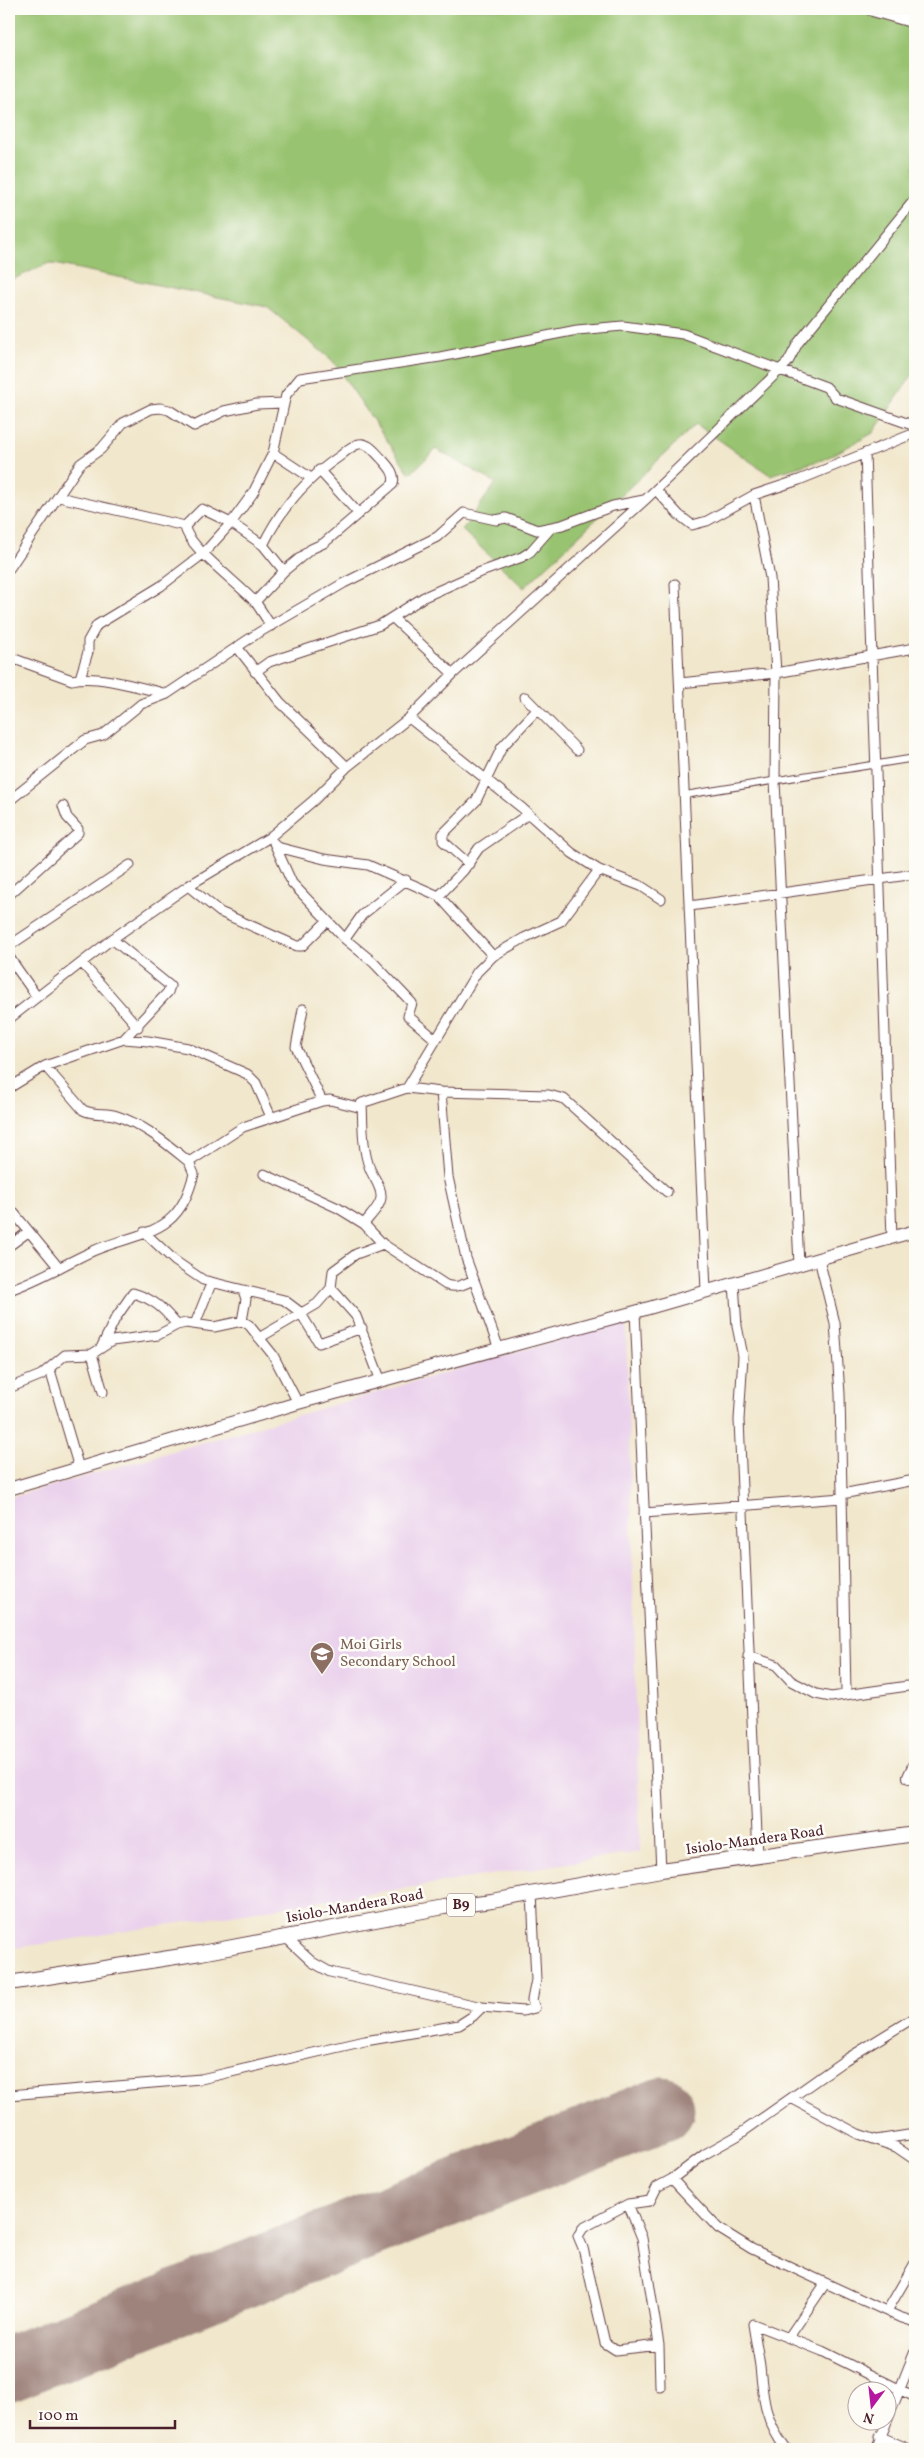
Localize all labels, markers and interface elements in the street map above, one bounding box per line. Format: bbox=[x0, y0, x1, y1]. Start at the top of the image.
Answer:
place label: Moi Girls Secondary School bbox=[340, 1635, 456, 1673]
school or university icon: Moi Girls Secondary School bbox=[309, 1641, 335, 1675]
street label: Isiolo-Mandera Road bbox=[685, 1821, 825, 1861]
street label: Isiolo-Mandera Road bbox=[285, 1885, 425, 1929]
road number: B9 bbox=[447, 1894, 475, 1916]
north arrow bbox=[846, 2380, 896, 2430]
scale bar bbox=[30, 2398, 175, 2430]
text: 100 m bbox=[38, 2406, 78, 2427]
text: N bbox=[862, 2407, 876, 2428]

